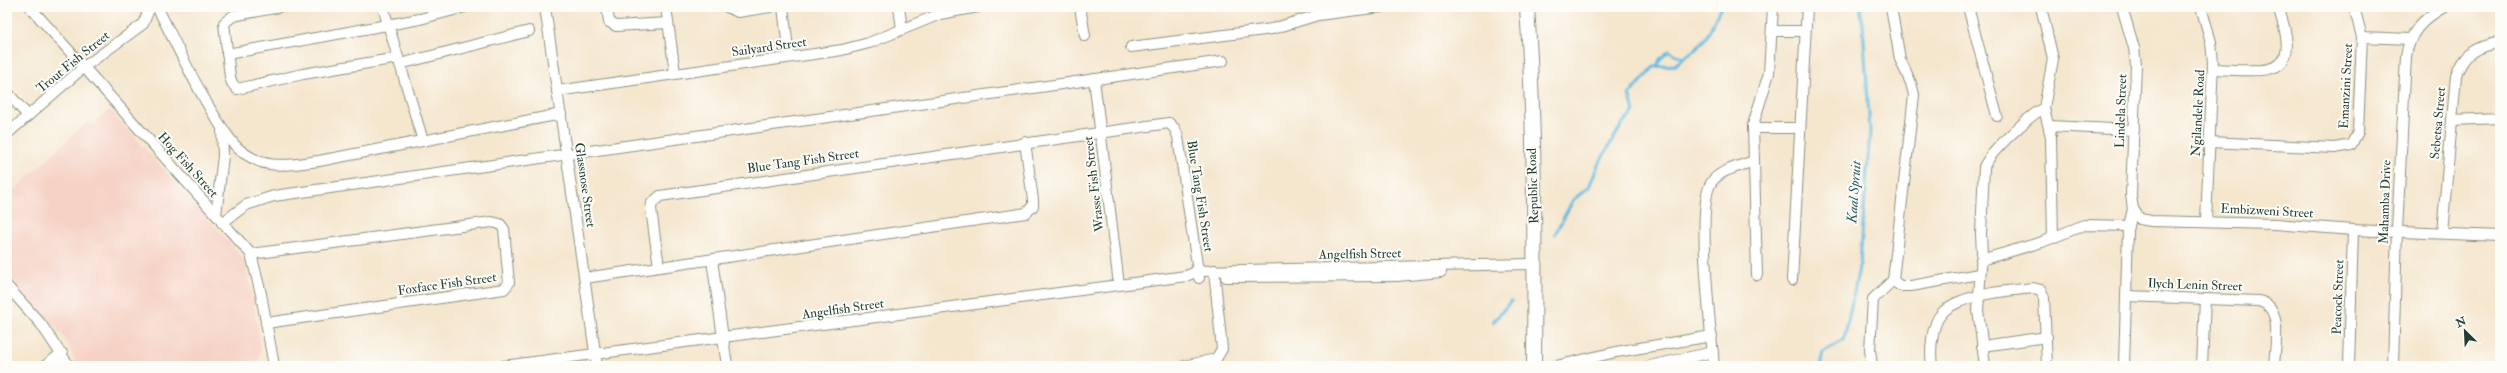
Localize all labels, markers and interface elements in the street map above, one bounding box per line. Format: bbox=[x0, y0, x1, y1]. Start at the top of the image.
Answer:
street label: Trout Fish Street bbox=[33, 28, 113, 96]
street label: Sailyard Street bbox=[730, 34, 808, 61]
street label: Emanzini Street bbox=[2336, 43, 2356, 129]
street label: Ngilandele Road bbox=[2188, 69, 2208, 157]
street label: Lindela Street bbox=[2112, 74, 2130, 148]
street label: Sebetsa Street bbox=[2427, 86, 2449, 160]
street label: Hog Fish Street bbox=[154, 129, 222, 201]
street label: Wrasse Fish Street bbox=[1080, 135, 1108, 234]
street label: Blue Tang Fish Street bbox=[1183, 139, 1217, 253]
street label: Glassnose Street bbox=[571, 142, 599, 228]
street label: Blue Tang Fish Street bbox=[746, 145, 860, 177]
street label: Republic Road bbox=[1524, 147, 1543, 224]
water label: Kaal Spruit bbox=[1843, 159, 1865, 225]
street label: Mahamba Drive bbox=[2376, 159, 2394, 244]
street label: Embizweni Street bbox=[2220, 201, 2314, 221]
street label: Angelfish Street bbox=[1318, 245, 1401, 263]
street label: Peacock Street bbox=[2329, 259, 2347, 335]
street label: Foxface Fish Street bbox=[397, 269, 497, 299]
street label: Ilych Lenin Street bbox=[2147, 275, 2243, 296]
street label: Angelfish Street bbox=[800, 295, 885, 323]
north arrow bbox=[2445, 311, 2485, 351]
text: N bbox=[2453, 314, 2469, 331]

